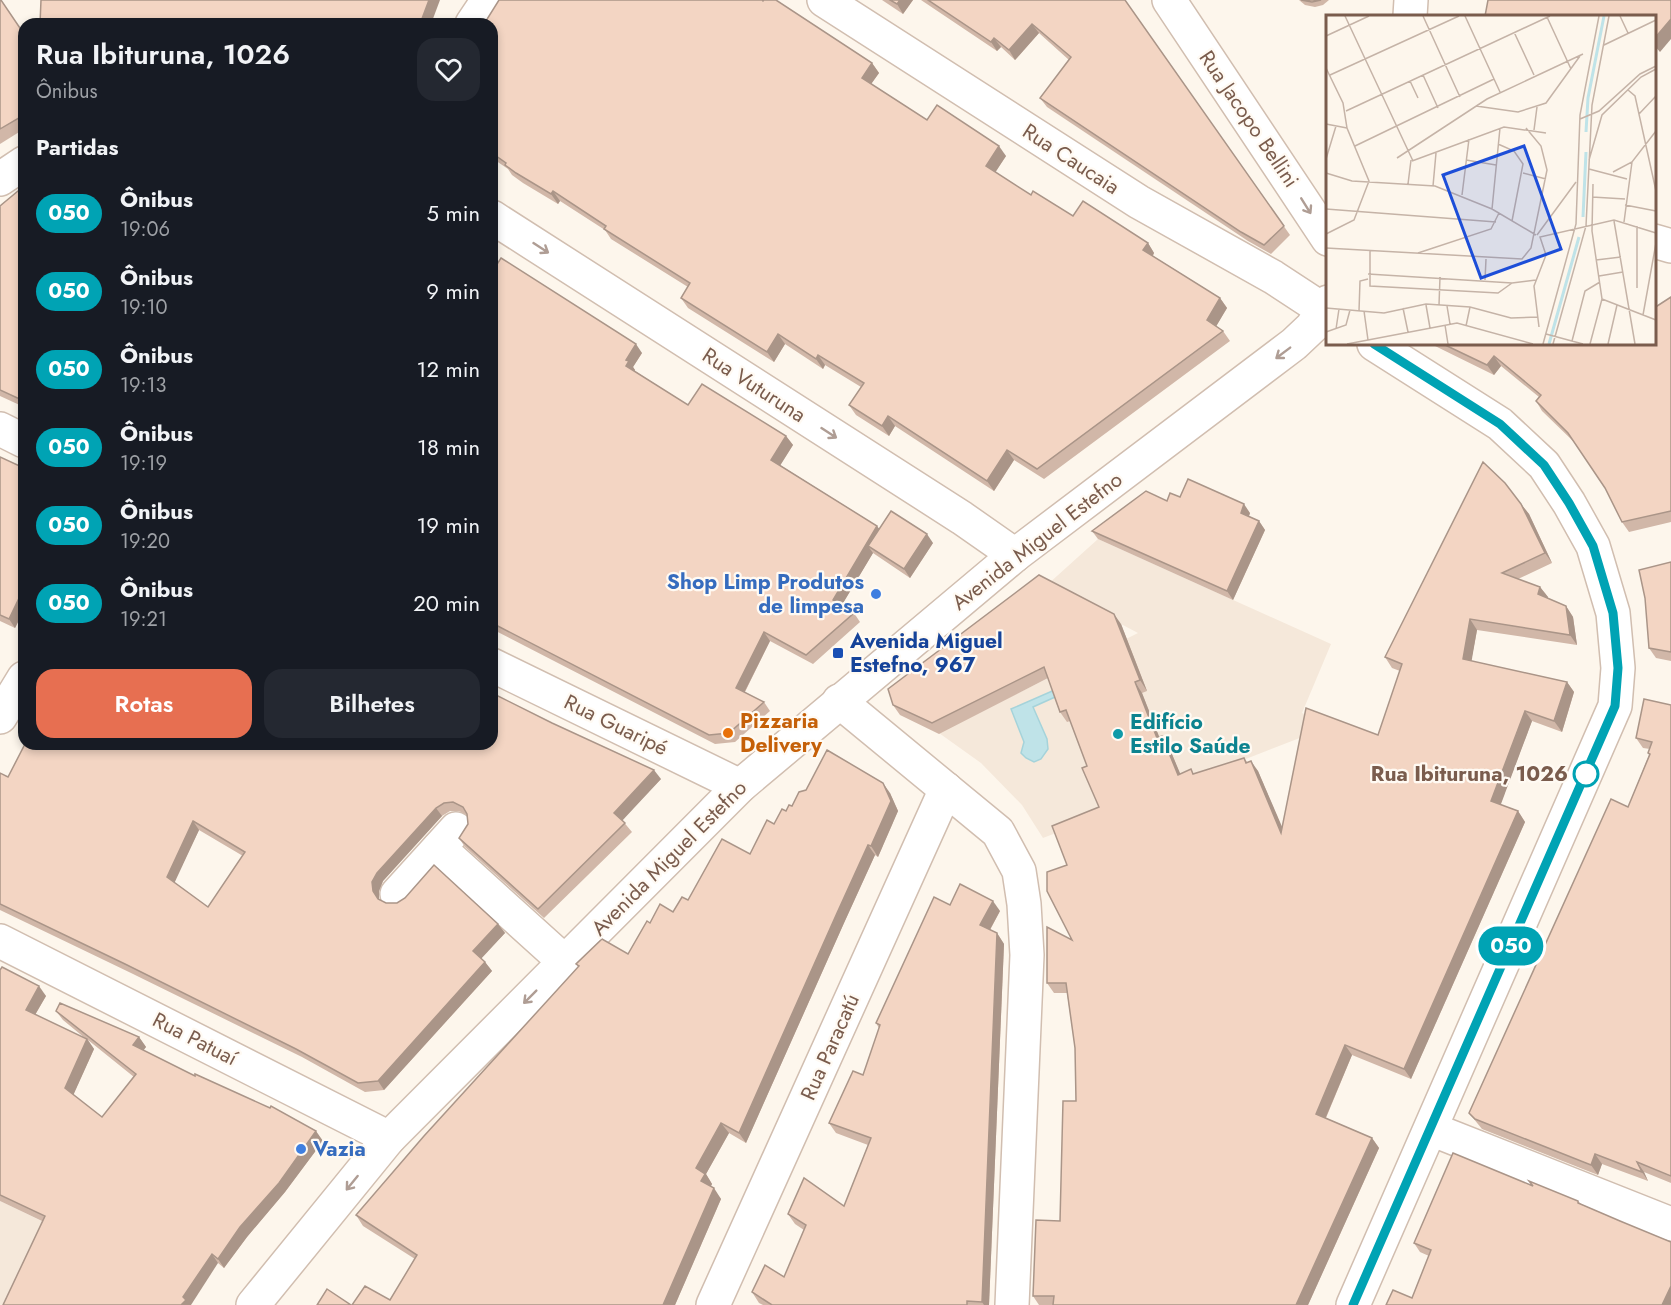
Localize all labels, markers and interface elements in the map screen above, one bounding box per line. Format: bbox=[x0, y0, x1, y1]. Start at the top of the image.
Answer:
inset map bbox=[1326, 15, 1656, 345]
text: Rua Ibituruna, 1026 bbox=[36, 34, 290, 75]
button: heart bbox=[417, 38, 480, 101]
street label: Rua Jacopo Bellini bbox=[1192, 44, 1306, 194]
text: Ônibus bbox=[36, 77, 97, 106]
street label: Rua Caucaia bbox=[1017, 116, 1125, 202]
text: Partidas bbox=[36, 131, 118, 163]
text: Ônibus bbox=[120, 183, 193, 215]
text: 5 min bbox=[427, 197, 480, 229]
one-way arrow bbox=[1301, 197, 1313, 214]
text: 050 bbox=[48, 198, 90, 228]
text: 19:06 bbox=[120, 215, 170, 244]
one-way arrow bbox=[532, 243, 549, 255]
text: Ônibus bbox=[120, 261, 193, 293]
text: 9 min bbox=[426, 275, 480, 307]
text: 050 bbox=[48, 276, 90, 306]
text: 19:10 bbox=[120, 293, 168, 322]
text: Ônibus bbox=[120, 339, 193, 371]
street label: Rua Vuturuna bbox=[696, 340, 812, 430]
one-way arrow bbox=[1276, 346, 1292, 359]
text: 12 min bbox=[417, 353, 480, 385]
text: 050 bbox=[48, 354, 90, 384]
text: 19:13 bbox=[120, 371, 166, 400]
text: Ônibus bbox=[120, 417, 193, 449]
one-way arrow bbox=[821, 426, 838, 439]
text: 18 min bbox=[417, 431, 480, 463]
text: 050 bbox=[48, 432, 90, 462]
text: 19:19 bbox=[120, 449, 167, 478]
street label: Avenida Miguel Estefno bbox=[945, 465, 1129, 617]
text: Ônibus bbox=[120, 495, 193, 527]
text: 19 min bbox=[416, 509, 480, 541]
text: 050 bbox=[48, 510, 90, 540]
text: 19:20 bbox=[120, 527, 170, 556]
place label: Shop Limp Produtos de limpesa bbox=[667, 567, 864, 621]
text: Ônibus bbox=[120, 573, 193, 605]
text: 20 min bbox=[413, 587, 480, 619]
marker: Shop Limp Produtos de limpesa bbox=[869, 587, 883, 601]
text: 050 bbox=[48, 588, 90, 618]
text: 19:21 bbox=[120, 605, 167, 634]
place label: Avenida Miguel Estefno, 967 bbox=[849, 626, 1003, 680]
marker: Avenida Miguel Estefno, 967 bbox=[831, 646, 845, 660]
button: Rotas bbox=[36, 669, 252, 738]
button: Bilhetes bbox=[264, 669, 480, 738]
street label: Rua Guaripé bbox=[559, 687, 673, 763]
place label: Pizzaria Delivery bbox=[740, 706, 823, 760]
place label: Edifício Estilo Saúde bbox=[1130, 707, 1251, 761]
marker: Pizzaria Delivery bbox=[721, 726, 735, 740]
marker: Edifício Estilo Saúde bbox=[1111, 727, 1125, 741]
place label: Rua Ibituruna, 1026 bbox=[1371, 759, 1568, 789]
marker: Rua Ibituruna, 1026 bbox=[1573, 761, 1599, 787]
street label: Avenida Miguel Estefno bbox=[584, 773, 754, 943]
line badge: 050 bbox=[1476, 926, 1546, 966]
text: 050 bbox=[1490, 931, 1532, 961]
street label: Rua Paracatú bbox=[793, 989, 867, 1105]
one-way arrow bbox=[522, 990, 537, 1004]
street label: Rua Patuaí bbox=[147, 1005, 244, 1074]
place label: Vazia bbox=[312, 1134, 366, 1164]
marker: Vazia bbox=[294, 1142, 308, 1156]
one-way arrow bbox=[345, 1175, 358, 1191]

